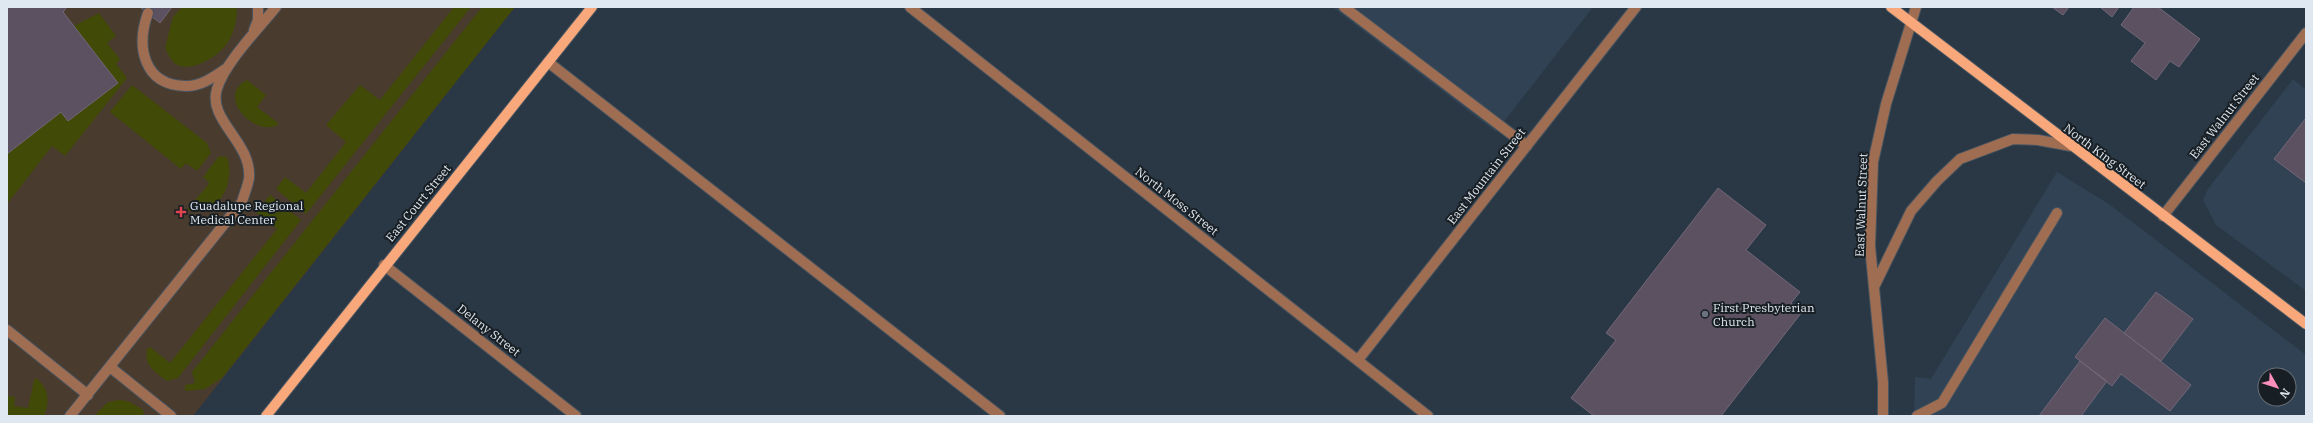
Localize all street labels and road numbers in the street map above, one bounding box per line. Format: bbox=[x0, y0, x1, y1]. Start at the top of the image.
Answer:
street label: East Walnut Street bbox=[2186, 70, 2262, 162]
street label: North King Street bbox=[2061, 120, 2149, 192]
street label: East Mountain Street bbox=[1444, 125, 1528, 227]
street label: East Walnut Street bbox=[1852, 153, 1870, 257]
street label: East Court Street bbox=[382, 161, 454, 245]
street label: North Moss Street bbox=[1132, 164, 1222, 238]
street label: Delany Street bbox=[455, 301, 523, 359]

